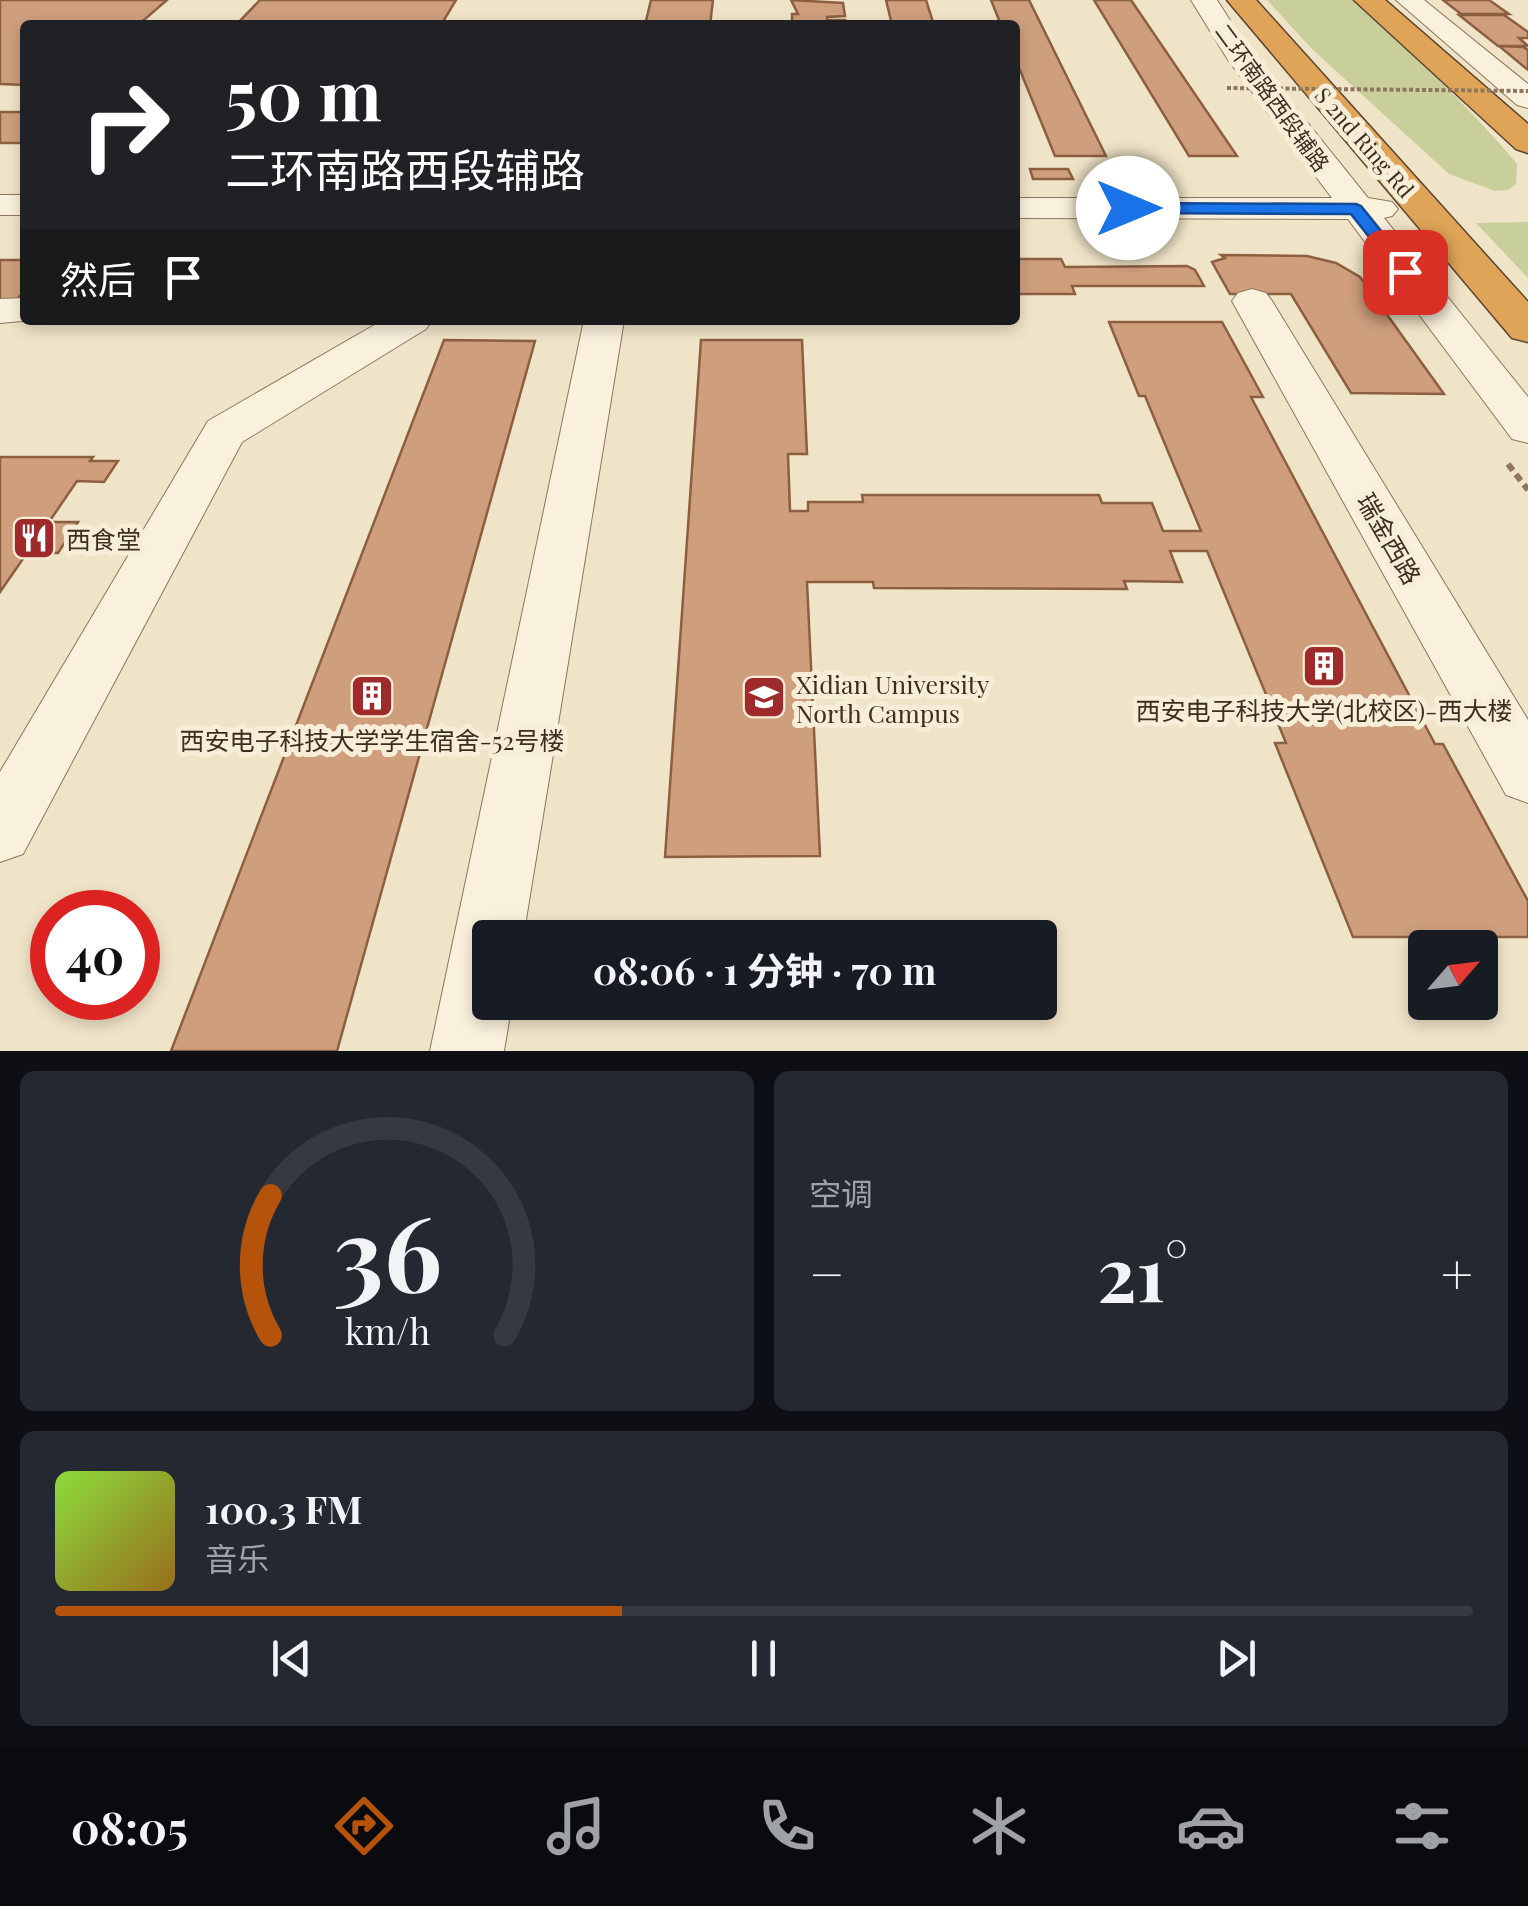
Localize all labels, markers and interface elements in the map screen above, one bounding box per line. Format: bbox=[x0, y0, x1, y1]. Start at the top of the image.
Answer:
street label: 二环南路西段辅路 bbox=[1209, 17, 1337, 177]
text: 50 m bbox=[225, 45, 382, 139]
icon: right bbox=[60, 60, 190, 190]
street label: S 2nd Ring Rd bbox=[1309, 80, 1421, 204]
text: 二环南路西段辅路 bbox=[225, 138, 585, 198]
position arrow bbox=[1076, 156, 1180, 260]
pin bbox=[1363, 230, 1448, 315]
icon: arrive bbox=[1378, 245, 1433, 300]
icon: arrive bbox=[156, 250, 211, 305]
text: 然后 bbox=[60, 253, 136, 304]
street label: 瑞金西路 bbox=[1351, 486, 1429, 590]
restaurant icon: 西食堂 bbox=[11, 515, 57, 561]
place label: 西食堂 bbox=[66, 522, 141, 555]
building icon: 西安电子科技大学(北校区)-西大楼 bbox=[1301, 643, 1347, 689]
place label: Xidian University North Campus bbox=[796, 667, 990, 729]
building icon: 西安电子科技大学学生宿舍-52号楼 bbox=[349, 673, 395, 719]
school or university icon: Xidian University North Campus bbox=[741, 674, 787, 720]
place label: 西安电子科技大学(北校区)-西大楼 bbox=[1135, 693, 1513, 726]
place label: 西安电子科技大学学生宿舍-52号楼 bbox=[180, 723, 564, 756]
speed limit sign: 40 bbox=[30, 890, 160, 1020]
north arrow bbox=[1408, 930, 1498, 1020]
map controls bbox=[1408, 930, 1498, 1020]
text: 08:06 · 1 分钟 · 70 m bbox=[593, 944, 936, 995]
text: 空调 bbox=[809, 1171, 873, 1214]
text: 36 bbox=[332, 1180, 442, 1319]
text: 21° bbox=[1097, 1221, 1188, 1321]
text: − bbox=[809, 1235, 845, 1309]
text: + bbox=[1441, 1235, 1473, 1309]
text: km/h bbox=[344, 1306, 430, 1354]
text: 100.3 FM bbox=[205, 1483, 363, 1534]
text: 音乐 bbox=[205, 1536, 269, 1579]
icon: previous bbox=[264, 1631, 319, 1686]
icon: pause bbox=[736, 1631, 791, 1686]
icon: next bbox=[1209, 1631, 1264, 1686]
icon: directions bbox=[329, 1791, 399, 1861]
icon: music bbox=[541, 1791, 611, 1861]
icon: phone bbox=[752, 1791, 822, 1861]
icon: climate bbox=[964, 1791, 1034, 1861]
icon: car bbox=[1176, 1791, 1246, 1861]
icon: filters bbox=[1387, 1791, 1457, 1861]
text: 08:05 bbox=[71, 1796, 188, 1856]

